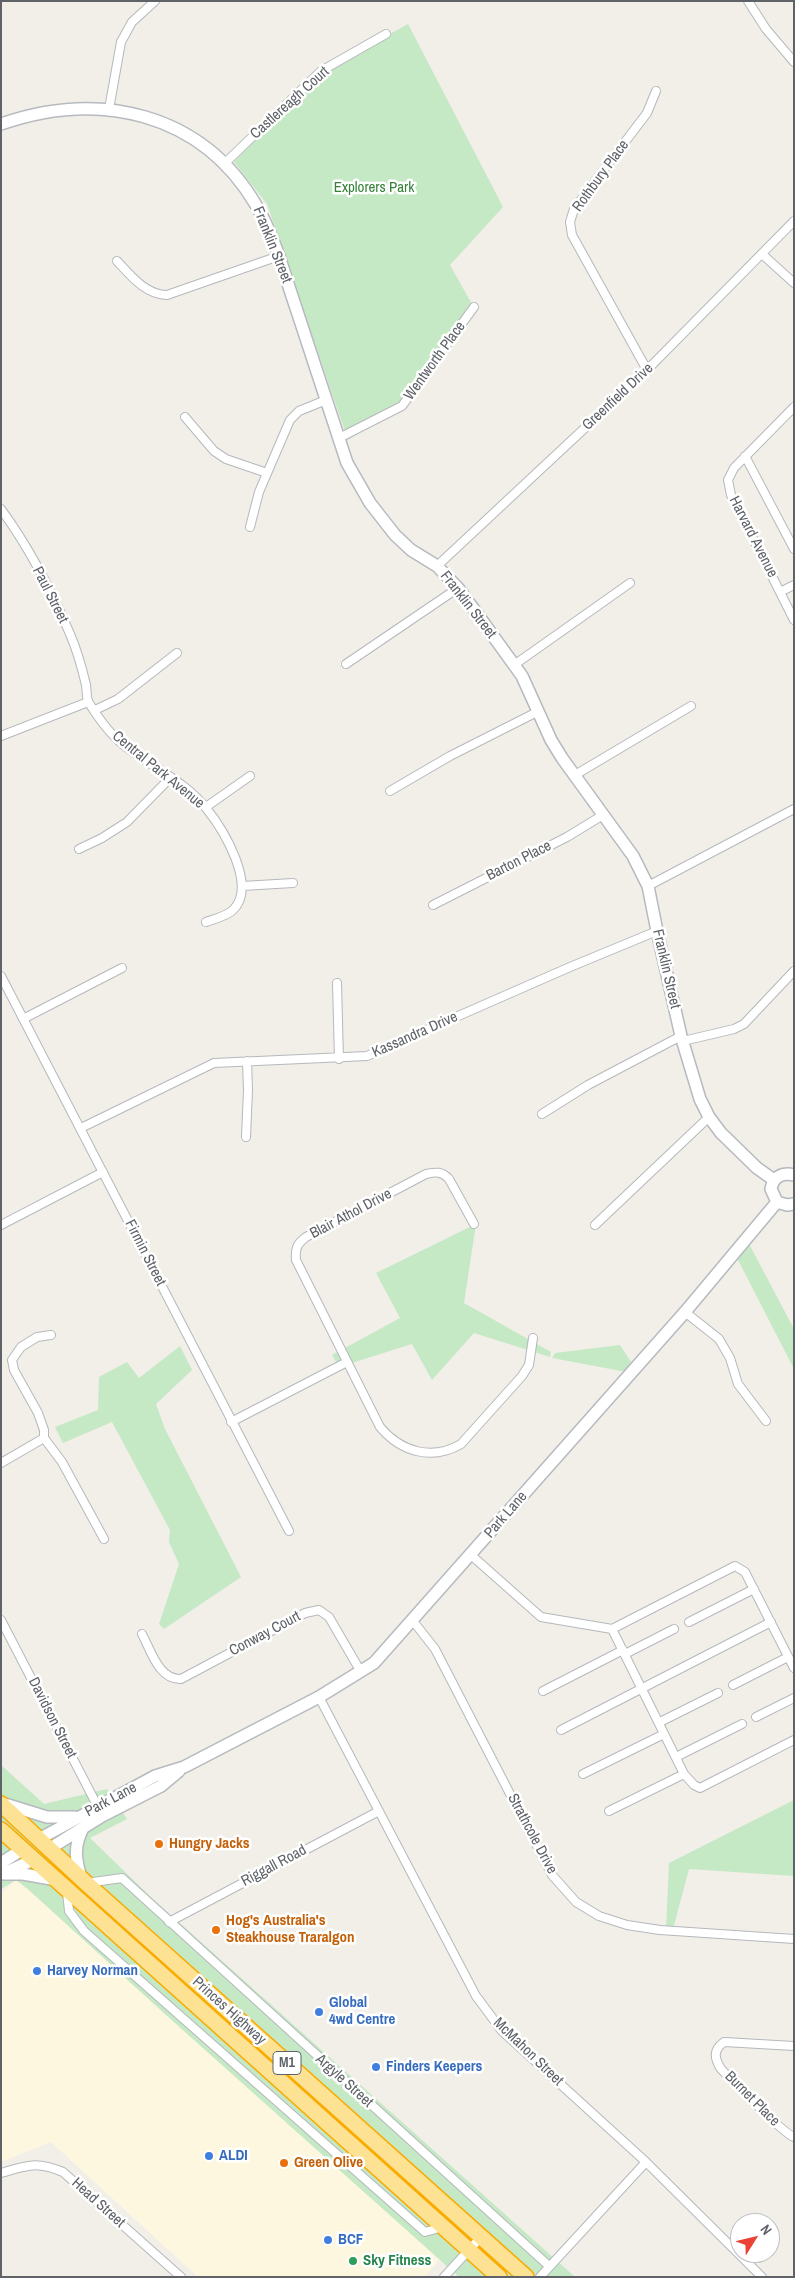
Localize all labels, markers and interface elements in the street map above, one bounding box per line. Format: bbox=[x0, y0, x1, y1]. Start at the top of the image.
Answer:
street label: Castlereagh Court bbox=[247, 63, 333, 143]
street label: Rothbury Place bbox=[569, 137, 633, 215]
park label: Explorers Park bbox=[334, 179, 414, 197]
street label: Franklin Street bbox=[249, 204, 295, 286]
street label: Wentworth Place bbox=[400, 318, 470, 404]
street label: Greenfield Drive bbox=[579, 360, 657, 434]
street label: Harvard Avenue bbox=[725, 493, 781, 581]
street label: Paul Street bbox=[28, 564, 72, 626]
street label: Franklin Street bbox=[436, 568, 500, 642]
street label: Central Park Avenue bbox=[108, 727, 208, 813]
street label: Barton Place bbox=[484, 837, 554, 885]
street label: Franklin Street bbox=[648, 928, 684, 1010]
street label: Kassandra Drive bbox=[369, 1008, 461, 1062]
street label: Blair Athol Drive bbox=[307, 1185, 395, 1243]
street label: Firmin Street bbox=[121, 1217, 169, 1289]
street label: Park Lane bbox=[481, 1488, 531, 1542]
street label: Conway Court bbox=[226, 1608, 304, 1660]
street label: Davidson Street bbox=[24, 1675, 80, 1761]
street label: Park Lane bbox=[82, 1779, 140, 1821]
street label: Strathcole Drive bbox=[503, 1791, 561, 1877]
place label: Hungry Jacks bbox=[169, 1835, 250, 1853]
marker: Hungry Jacks bbox=[153, 1838, 165, 1850]
street label: Riggall Road bbox=[238, 1841, 310, 1891]
place label: Hog's Australia's Steakhouse Traralgon bbox=[226, 1912, 355, 1947]
marker: Hog's Australia's Steakhouse Traralgon bbox=[210, 1924, 222, 1936]
place label: Harvey Norman bbox=[47, 1962, 138, 1980]
marker: Harvey Norman bbox=[31, 1965, 43, 1977]
street label: Princes Highway bbox=[188, 1973, 270, 2049]
place label: Global 4wd Centre bbox=[329, 1994, 395, 2029]
marker: Global 4wd Centre bbox=[313, 2006, 325, 2018]
street label: McMahon Street bbox=[489, 2014, 567, 2090]
street label: Argyle Street bbox=[312, 2051, 376, 2111]
road number: M1 bbox=[273, 2052, 301, 2074]
place label: Finders Keepers bbox=[386, 2058, 482, 2076]
marker: Finders Keepers bbox=[370, 2061, 382, 2073]
street label: Burnet Place bbox=[721, 2068, 783, 2130]
place label: ALDI bbox=[219, 2147, 248, 2165]
marker: ALDI bbox=[203, 2150, 215, 2162]
place label: Green Olive bbox=[294, 2154, 363, 2172]
marker: Green Olive bbox=[278, 2157, 290, 2169]
street label: Head Street bbox=[68, 2174, 128, 2232]
north arrow bbox=[730, 2213, 780, 2263]
text: N bbox=[757, 2221, 776, 2238]
place label: BCF bbox=[338, 2231, 363, 2249]
marker: BCF bbox=[322, 2234, 334, 2246]
place label: Sky Fitness bbox=[363, 2252, 431, 2270]
marker: Sky Fitness bbox=[347, 2255, 359, 2267]

